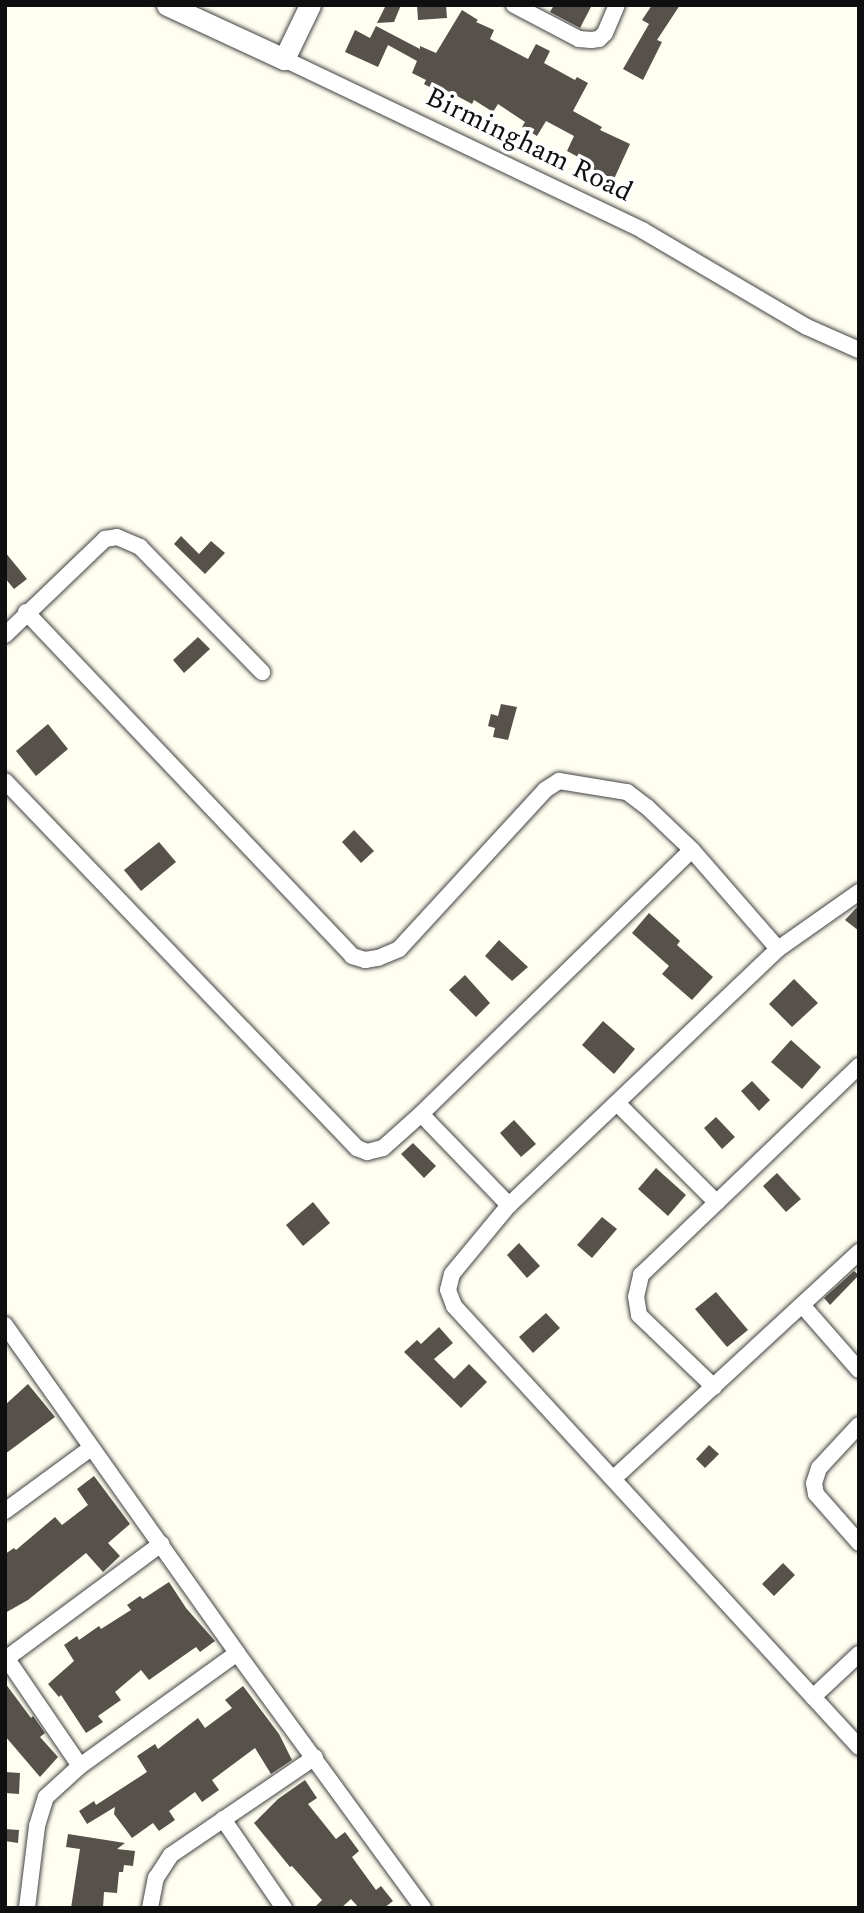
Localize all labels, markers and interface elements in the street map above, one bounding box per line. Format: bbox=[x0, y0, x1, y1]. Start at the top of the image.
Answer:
street label: Birmingham Road bbox=[420, 80, 638, 210]

